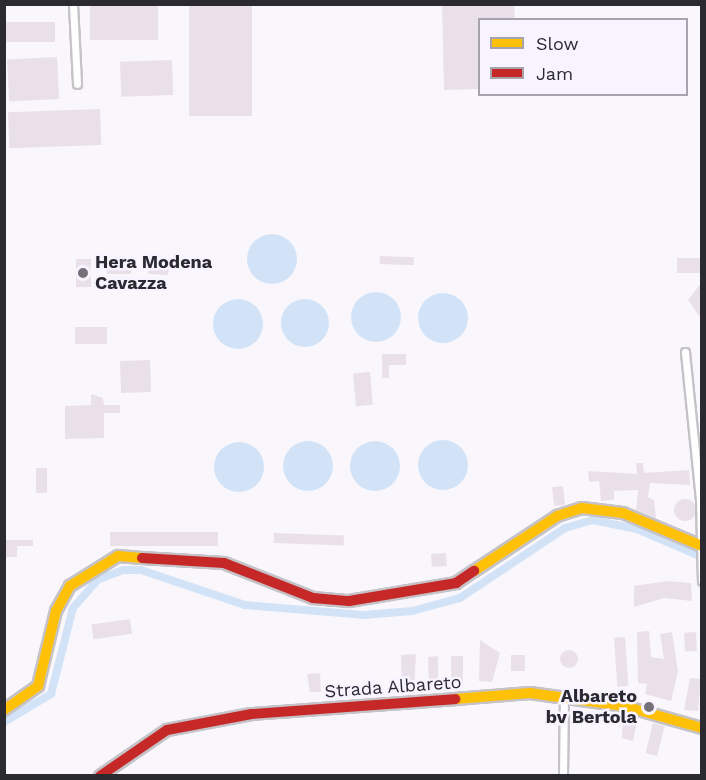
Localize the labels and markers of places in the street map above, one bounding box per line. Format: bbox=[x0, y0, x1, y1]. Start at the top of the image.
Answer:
place label: Hera Modena Cavazza bbox=[95, 252, 212, 294]
marker: Hera Modena Cavazza bbox=[76, 266, 90, 280]
place label: Albareto bv Bertola bbox=[545, 686, 637, 728]
marker: Albareto bv Bertola bbox=[642, 700, 656, 714]

